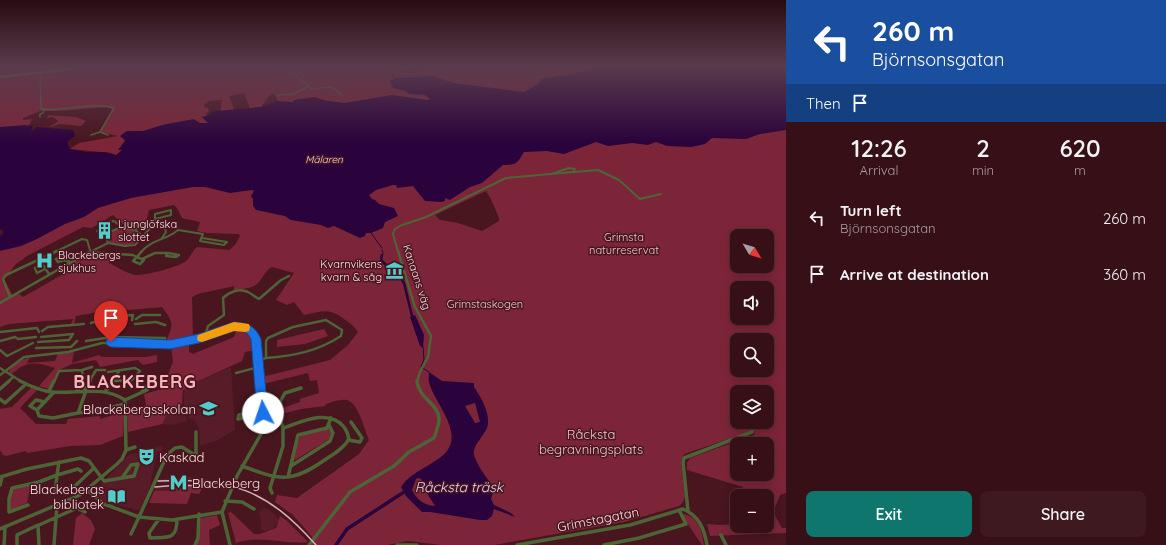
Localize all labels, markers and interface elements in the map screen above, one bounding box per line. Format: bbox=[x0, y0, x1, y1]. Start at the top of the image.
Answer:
text: 260 m bbox=[872, 13, 954, 48]
icon: left bbox=[806, 16, 858, 68]
text: Björnsonsgatan bbox=[872, 48, 1004, 71]
icon: arrive bbox=[849, 92, 871, 114]
text: Then bbox=[806, 94, 841, 113]
text: 12:26 bbox=[851, 133, 907, 163]
text: 2 bbox=[976, 133, 990, 163]
text: 620 bbox=[1059, 133, 1101, 163]
water label: Mälaren bbox=[305, 153, 343, 166]
text: Arrival bbox=[859, 162, 898, 178]
text: min bbox=[972, 162, 994, 178]
text: m bbox=[1074, 162, 1086, 178]
text: Turn left bbox=[840, 201, 902, 220]
icon: left bbox=[806, 207, 828, 229]
text: 260 m bbox=[1103, 209, 1146, 228]
place label: Ljunglöfska slottet bbox=[118, 217, 177, 244]
building icon: Ljunglöfska slottet bbox=[95, 220, 115, 240]
text: Björnsonsgatan bbox=[840, 220, 936, 236]
north arrow bbox=[730, 229, 774, 273]
map controls bbox=[730, 229, 774, 533]
park label: Grimsta naturreservat bbox=[589, 230, 659, 257]
street label: Kanaans väg bbox=[400, 243, 434, 311]
place label: Blackebergs sjukhus bbox=[58, 248, 121, 275]
hospital icon: Blackebergs sjukhus bbox=[35, 251, 55, 271]
place label: Kvarnvikens kvarn & såg bbox=[320, 257, 382, 284]
museum icon: Kvarnvikens kvarn & såg bbox=[385, 260, 405, 280]
icon: arrive bbox=[806, 263, 828, 285]
text: Arrive at destination bbox=[840, 265, 989, 284]
text: 360 m bbox=[1103, 265, 1146, 284]
button: sound bbox=[730, 281, 774, 325]
park label: Grimstaskogen bbox=[447, 297, 523, 311]
pin bbox=[94, 301, 128, 342]
icon: arrive bbox=[100, 307, 122, 329]
button: search bbox=[730, 333, 774, 377]
district label: BLACKEBERG bbox=[73, 370, 197, 393]
button: layers bbox=[730, 385, 774, 429]
position arrow bbox=[242, 392, 284, 434]
school or university icon: Blackebergsskolan bbox=[199, 399, 219, 419]
place label: Blackebergsskolan bbox=[83, 401, 196, 417]
park label: Råcksta begravningsplats bbox=[539, 426, 643, 457]
button: + bbox=[730, 437, 774, 481]
theatre icon: Kaskad bbox=[136, 447, 156, 467]
place label: Kaskad bbox=[159, 449, 204, 465]
metro station icon: Blackeberg bbox=[169, 473, 189, 493]
place label: Blackeberg bbox=[192, 475, 260, 491]
water label: Råcksta träsk bbox=[415, 478, 505, 496]
place label: Blackebergs bibliotek bbox=[30, 481, 104, 512]
library icon: Blackebergs bibliotek bbox=[107, 486, 127, 506]
button: − bbox=[730, 489, 774, 533]
button: Exit bbox=[806, 491, 972, 537]
button: Share bbox=[980, 491, 1146, 537]
street label: Grimstagatan bbox=[556, 503, 640, 535]

